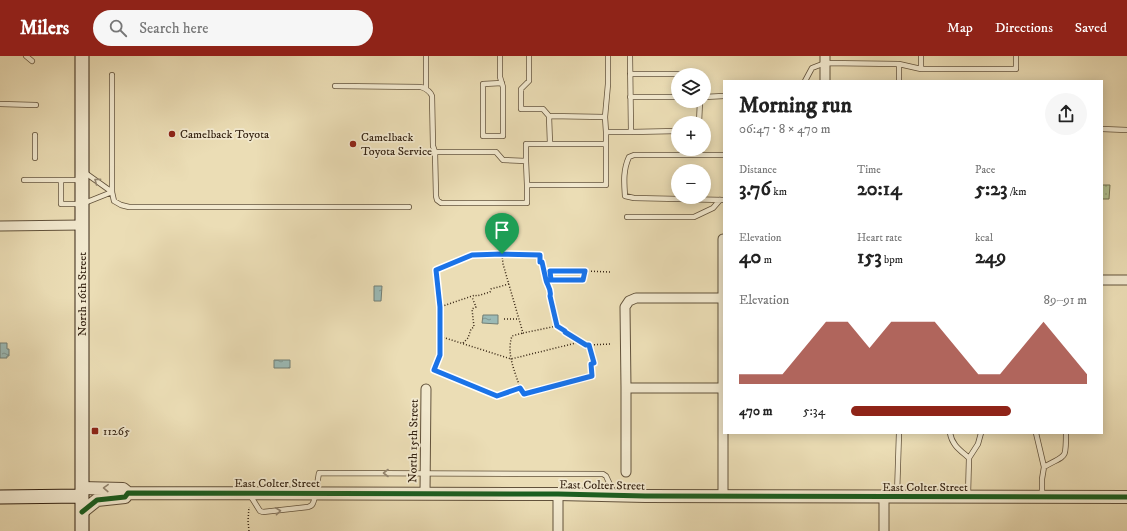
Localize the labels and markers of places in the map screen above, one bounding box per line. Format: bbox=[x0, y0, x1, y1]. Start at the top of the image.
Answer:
place label: Camelback Toyota bbox=[180, 127, 270, 142]
marker: Camelback Toyota bbox=[167, 129, 177, 139]
place label: Camelback Toyota Service bbox=[361, 130, 432, 159]
marker: Camelback Toyota Service bbox=[348, 139, 358, 149]
pin bbox=[485, 213, 519, 254]
place label: 11265 bbox=[103, 424, 130, 439]
marker: 11265 bbox=[90, 426, 100, 436]

